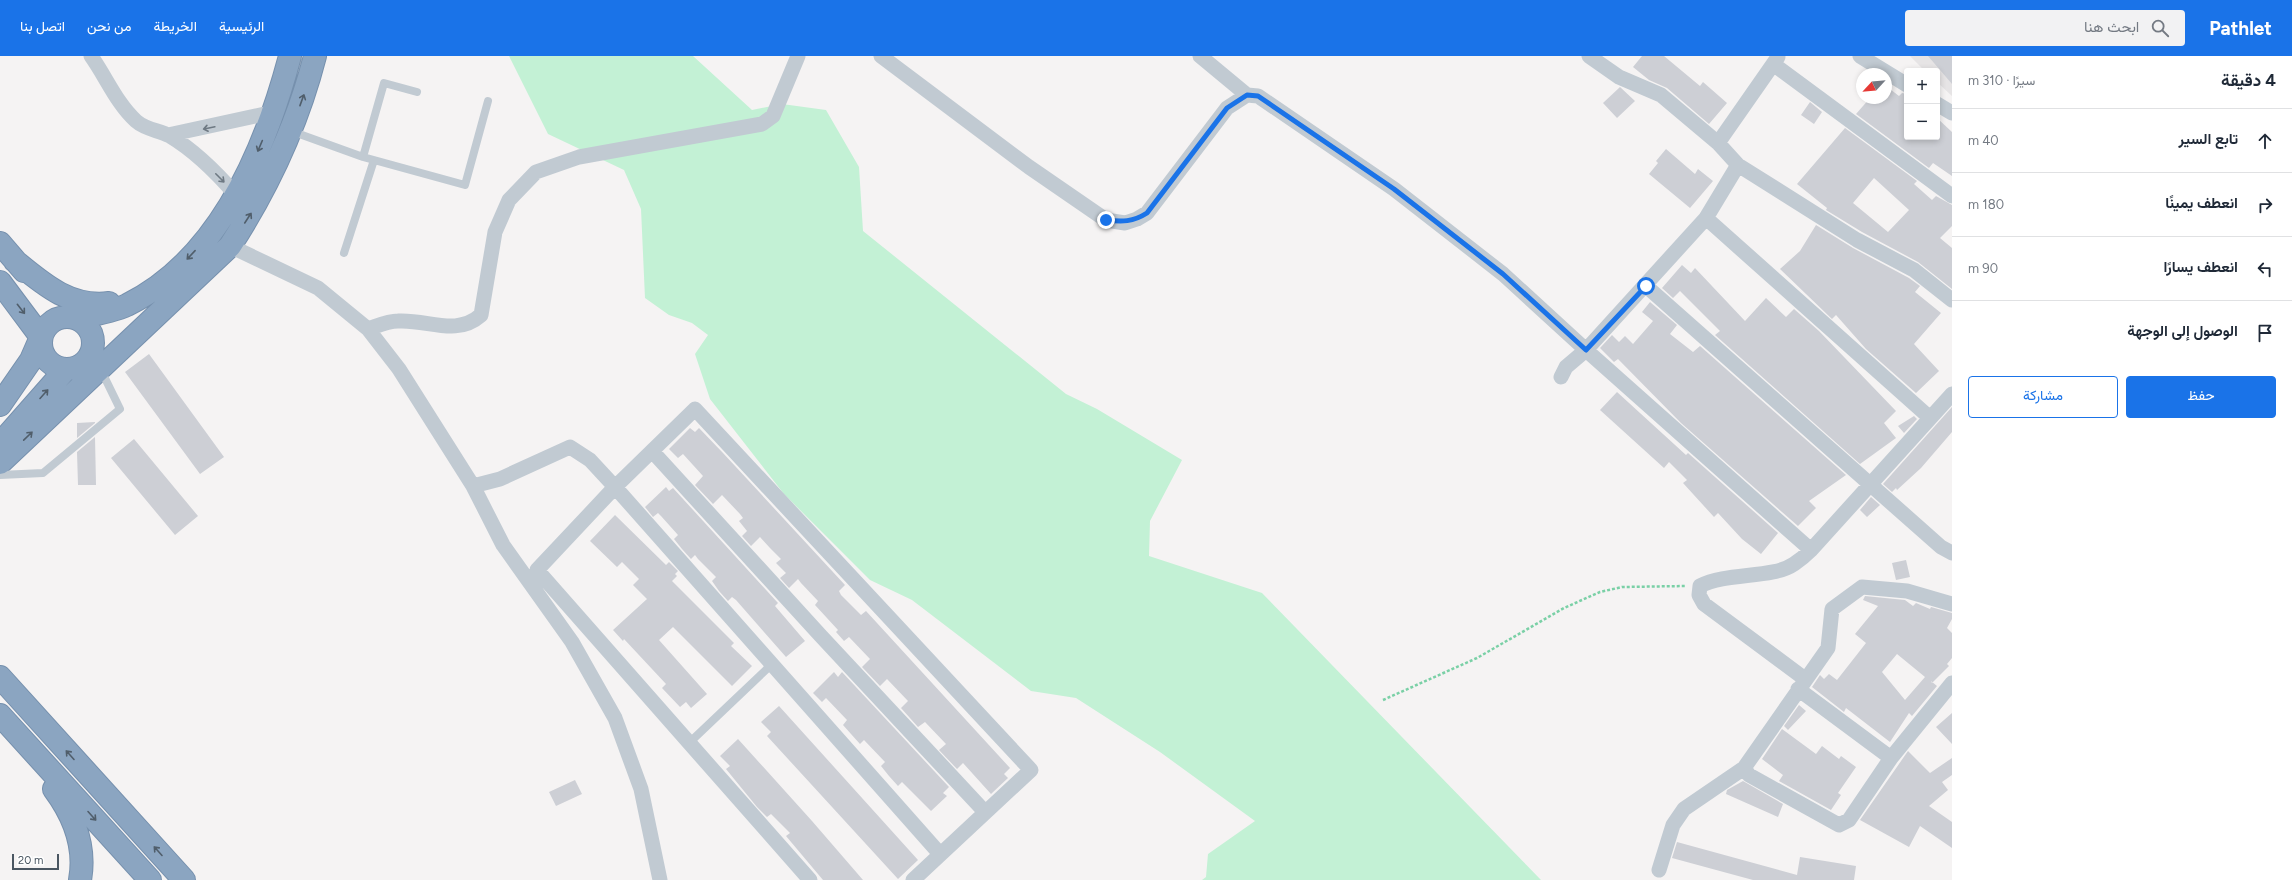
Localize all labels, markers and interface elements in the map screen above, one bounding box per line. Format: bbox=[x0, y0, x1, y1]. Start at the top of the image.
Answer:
search box bbox=[1905, 10, 2185, 46]
icon: search bbox=[2149, 17, 2171, 39]
text: Pathlet bbox=[2209, 17, 2272, 40]
text: اتصل بنا bbox=[20, 18, 65, 35]
text: من نحن bbox=[87, 18, 132, 35]
text: الخريطة bbox=[154, 18, 197, 35]
text: الرئيسية bbox=[219, 18, 264, 35]
text: ابحث هنا bbox=[2084, 18, 2139, 36]
north arrow bbox=[1856, 68, 1892, 104]
map controls bbox=[1904, 68, 1940, 140]
button: + bbox=[1904, 68, 1940, 104]
text: 4 دقيقة bbox=[2221, 70, 2276, 90]
text: سيرًا · 310 m bbox=[1968, 73, 2035, 88]
one-way arrow bbox=[298, 94, 306, 106]
button: − bbox=[1904, 104, 1940, 140]
one-way arrow bbox=[202, 124, 215, 132]
text: تابع السير bbox=[2178, 130, 2238, 148]
icon: ahead bbox=[2254, 130, 2276, 152]
text: 40 m bbox=[1968, 133, 1999, 148]
one-way arrow bbox=[256, 140, 264, 152]
one-way arrow bbox=[215, 173, 225, 183]
text: انعطف يمينًا bbox=[2165, 194, 2238, 212]
icon: right bbox=[2254, 194, 2276, 216]
text: 180 m bbox=[1968, 197, 2004, 212]
route end bbox=[1097, 211, 1115, 229]
one-way arrow bbox=[244, 213, 252, 224]
one-way arrow bbox=[187, 250, 196, 261]
text: انعطف يسارًا bbox=[2163, 258, 2238, 276]
icon: left bbox=[2254, 258, 2276, 280]
text: 90 m bbox=[1968, 261, 1998, 276]
route start bbox=[1637, 277, 1655, 295]
one-way arrow bbox=[17, 303, 25, 314]
text: الوصول إلى الوجهة bbox=[2127, 322, 2238, 340]
icon: arrive bbox=[2254, 322, 2276, 344]
button: مشاركة bbox=[1968, 376, 2118, 418]
button: حفظ bbox=[2126, 376, 2276, 418]
one-way arrow bbox=[40, 388, 49, 399]
one-way arrow bbox=[23, 431, 33, 441]
one-way arrow bbox=[66, 750, 75, 760]
one-way arrow bbox=[87, 811, 97, 821]
one-way arrow bbox=[153, 846, 163, 856]
scale bar bbox=[12, 852, 59, 871]
text: 20 m bbox=[18, 854, 43, 867]

